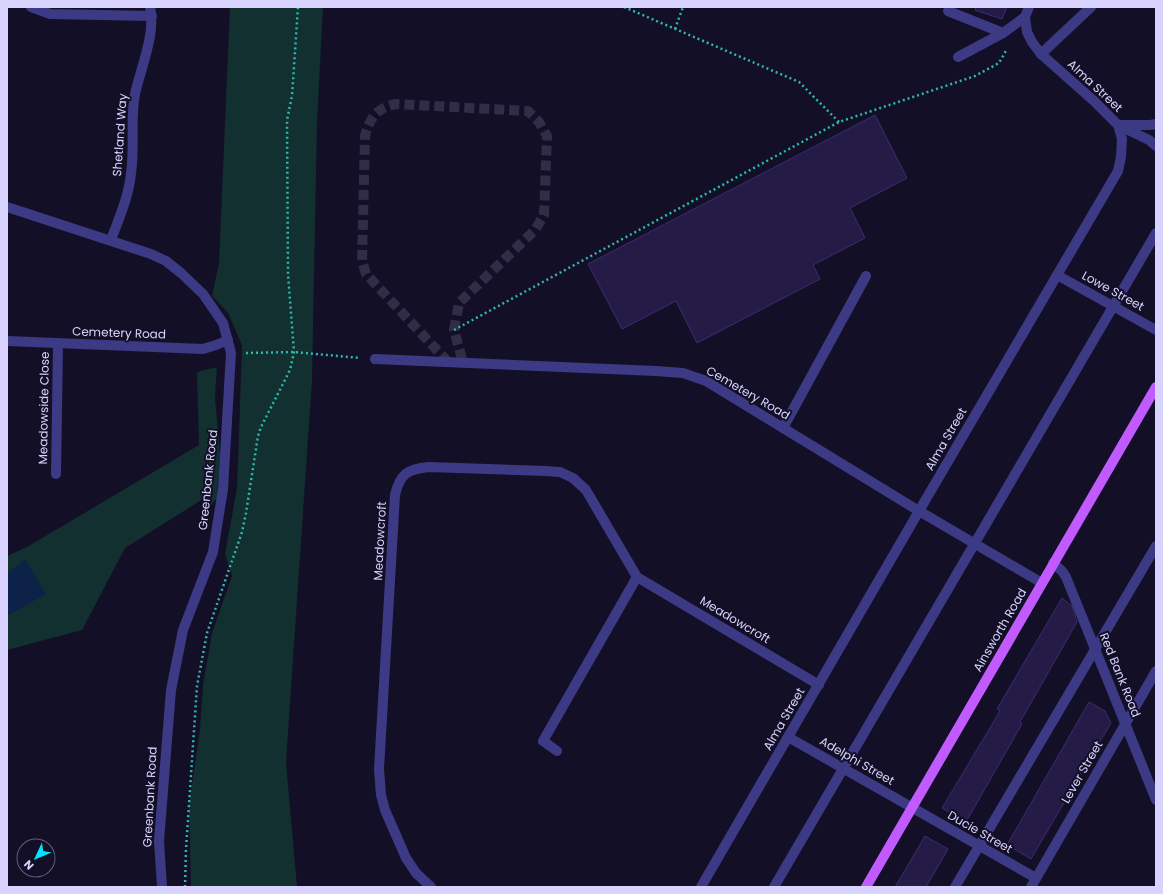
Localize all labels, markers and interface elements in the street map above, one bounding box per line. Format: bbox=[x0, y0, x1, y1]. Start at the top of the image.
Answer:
street label: Alma Street bbox=[1064, 56, 1127, 116]
street label: Shetland Way bbox=[108, 93, 131, 177]
street label: Lowe Street bbox=[1079, 267, 1147, 315]
street label: Cemetery Road bbox=[72, 322, 166, 343]
street label: Meadowside Close bbox=[34, 351, 53, 465]
street label: Cemetery Road bbox=[703, 362, 793, 423]
street label: Alma Street bbox=[921, 404, 970, 473]
street label: Greenbank Road bbox=[194, 429, 221, 531]
street label: Meadowcroft bbox=[369, 501, 390, 581]
street label: Ainsworth Road bbox=[969, 585, 1030, 674]
street label: Meadowcroft bbox=[697, 592, 774, 647]
street label: Red Bank Road bbox=[1096, 630, 1145, 720]
street label: Alma Street bbox=[759, 684, 808, 753]
street label: Adelphi Street bbox=[817, 732, 898, 789]
street label: Lever Street bbox=[1057, 737, 1106, 806]
street label: Greenbank Road bbox=[138, 746, 161, 848]
street label: Ducie Street bbox=[945, 806, 1016, 857]
north arrow bbox=[16, 838, 56, 878]
text: N bbox=[20, 856, 37, 873]

